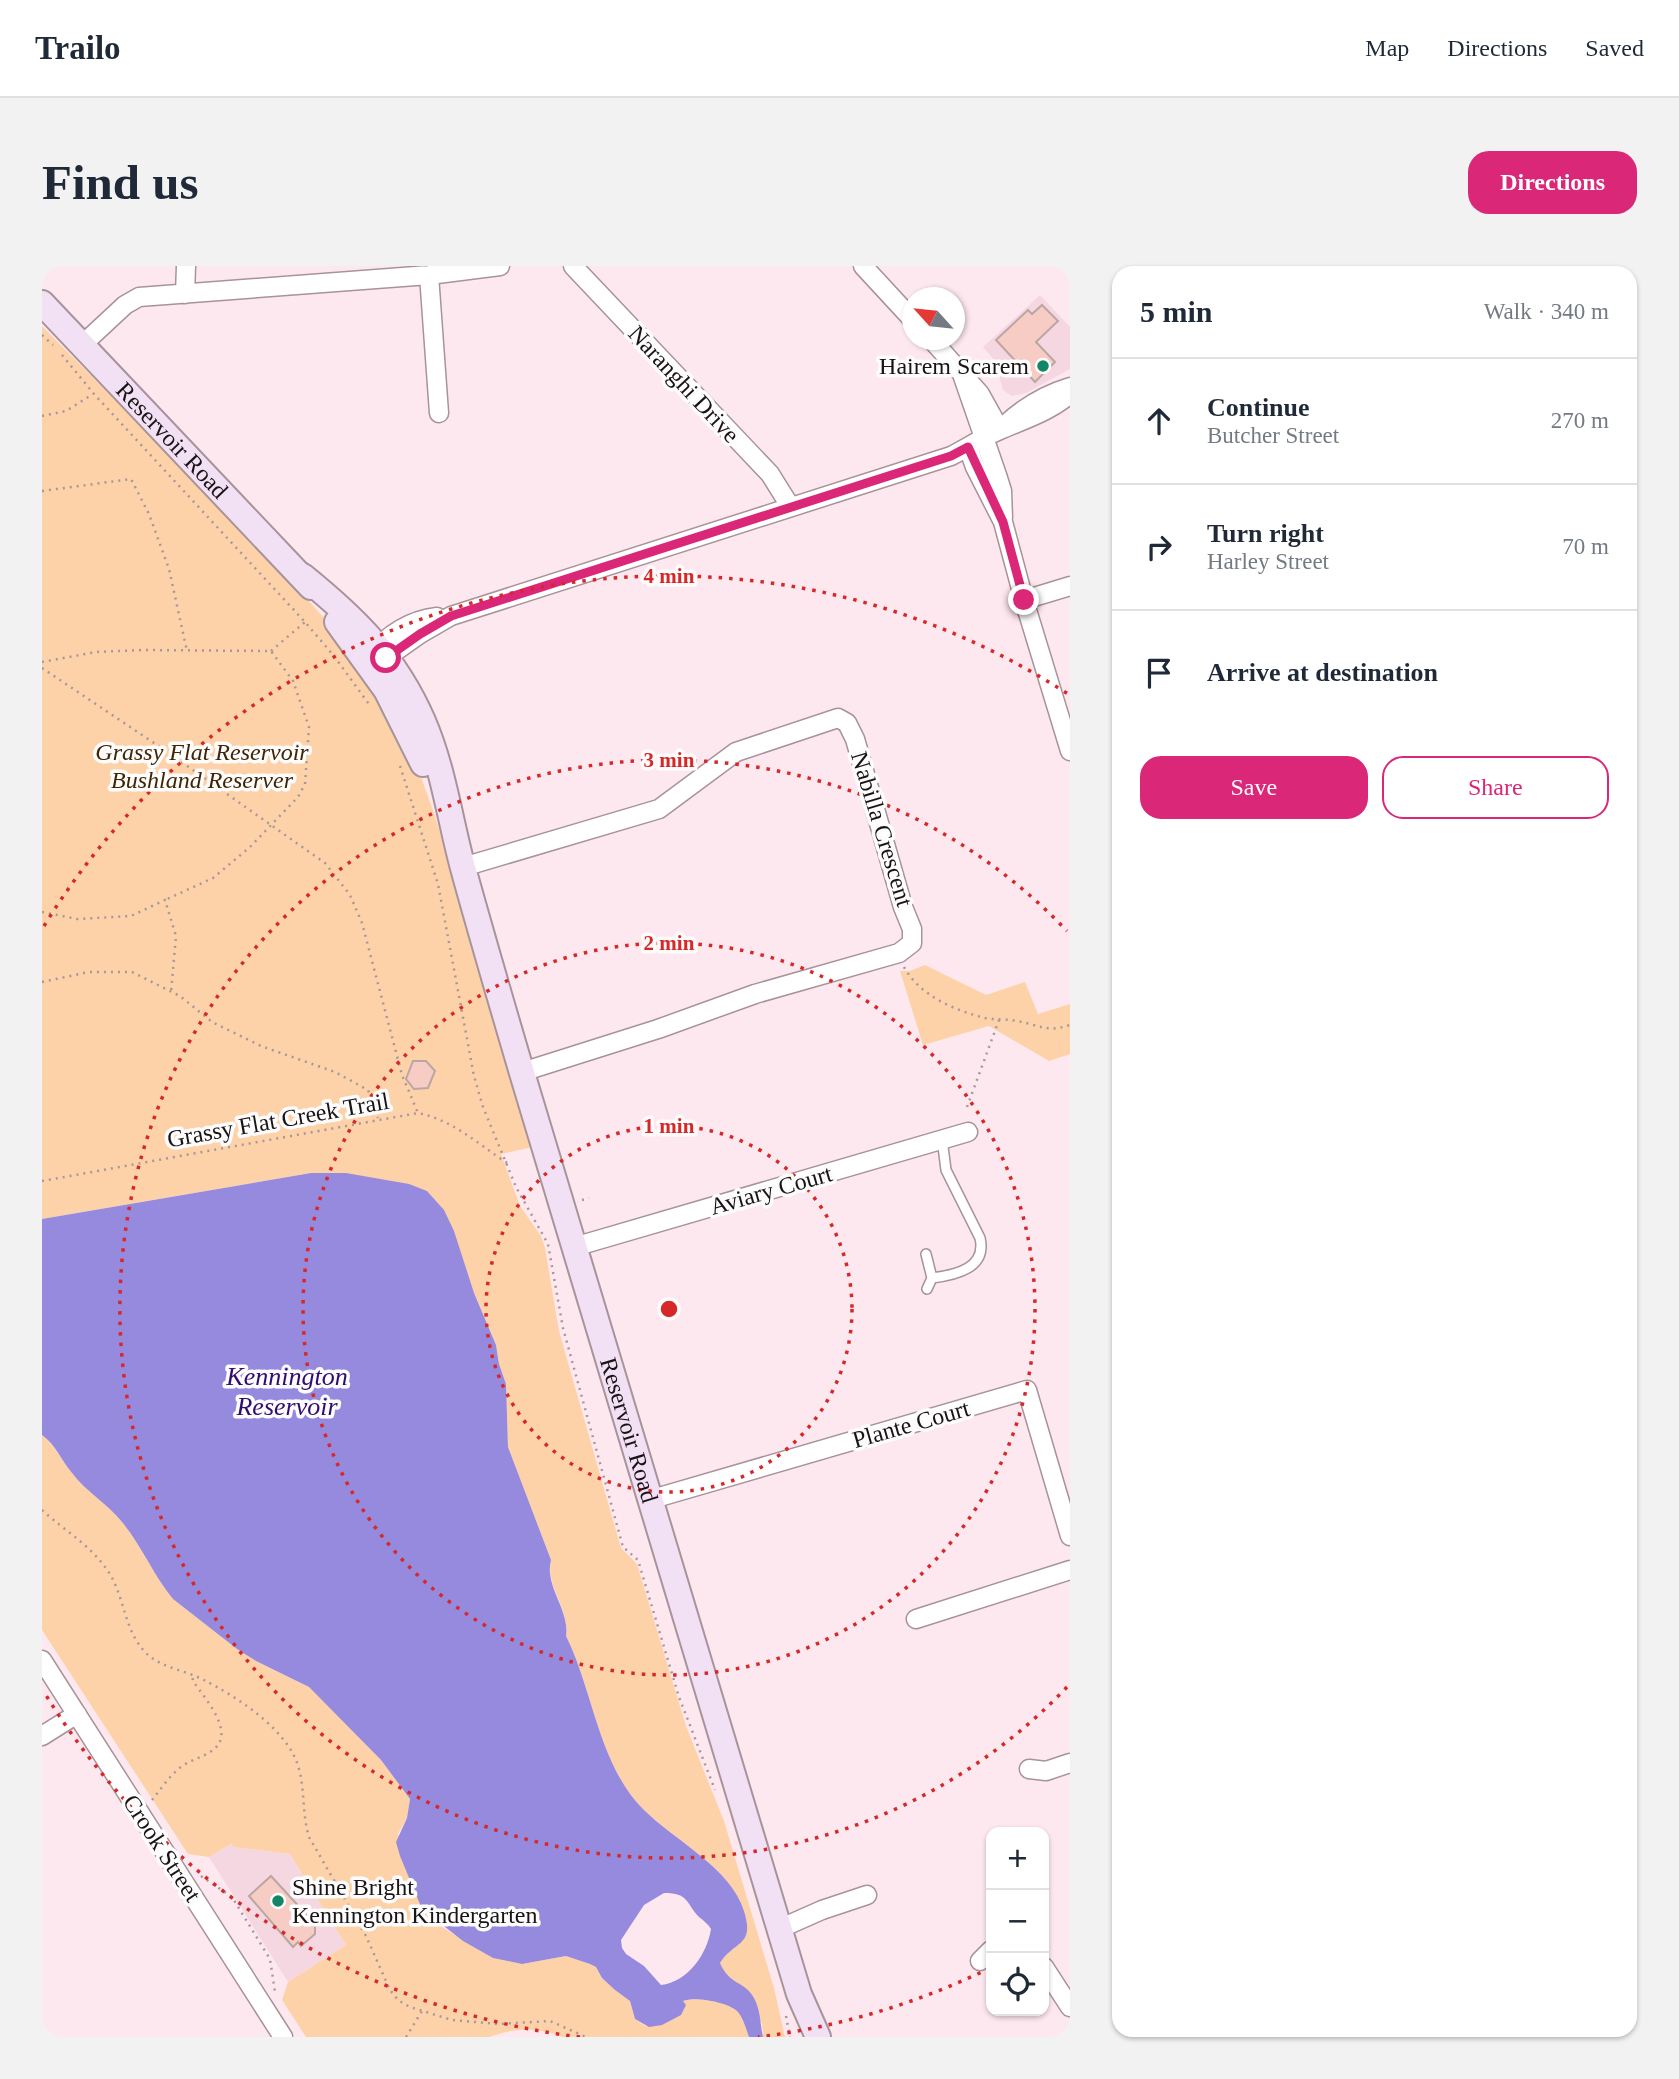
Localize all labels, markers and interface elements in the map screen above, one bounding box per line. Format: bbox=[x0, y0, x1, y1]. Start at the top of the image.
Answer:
text: Trailo bbox=[35, 30, 121, 66]
text: Map bbox=[1365, 35, 1409, 61]
text: Directions bbox=[1447, 35, 1547, 61]
text: Saved bbox=[1585, 35, 1644, 61]
button: Directions bbox=[1468, 151, 1637, 214]
text: Find us bbox=[42, 155, 199, 210]
north arrow bbox=[902, 287, 965, 350]
text: 5 min bbox=[1140, 295, 1213, 328]
text: Walk · 340 m bbox=[1484, 299, 1609, 324]
street label: Naranghi Drive bbox=[623, 320, 745, 448]
place label: Hairem Scarem bbox=[879, 353, 1029, 379]
marker: Hairem Scarem bbox=[1035, 358, 1051, 374]
street label: Reservoir Road bbox=[111, 377, 233, 504]
text: Continue bbox=[1207, 393, 1310, 422]
icon: ahead bbox=[1140, 402, 1178, 440]
text: 270 m bbox=[1551, 408, 1609, 433]
text: Butcher Street bbox=[1207, 423, 1339, 448]
text: Turn right bbox=[1207, 519, 1324, 548]
icon: right bbox=[1140, 528, 1178, 566]
text: 70 m bbox=[1562, 534, 1609, 559]
text: Harley Street bbox=[1207, 549, 1329, 574]
text: 4 min bbox=[644, 564, 695, 588]
route end bbox=[1008, 584, 1039, 615]
route start bbox=[370, 642, 401, 673]
icon: arrive bbox=[1140, 654, 1178, 692]
text: Arrive at destination bbox=[1207, 658, 1438, 687]
park label: Grassy Flat Reservoir Bushland Reserver bbox=[95, 739, 309, 793]
text: 3 min bbox=[644, 748, 695, 772]
street label: Nabilla Crescent bbox=[846, 748, 918, 910]
button: Save bbox=[1140, 756, 1368, 819]
button: Share bbox=[1382, 756, 1609, 819]
text: 2 min bbox=[644, 931, 695, 955]
street label: Grassy Flat Creek Trail bbox=[165, 1088, 391, 1152]
text: 1 min bbox=[644, 1114, 695, 1138]
street label: Aviary Court bbox=[707, 1160, 835, 1220]
centre of rings bbox=[657, 1297, 681, 1321]
street label: Reservoir Road bbox=[595, 1355, 663, 1506]
water label: Kennington Reservoir bbox=[225, 1362, 348, 1421]
street label: Plante Court bbox=[849, 1395, 973, 1453]
street label: Crook Street bbox=[118, 1790, 206, 1907]
map controls bbox=[986, 1827, 1049, 2016]
button: + bbox=[986, 1827, 1049, 1890]
place label: Shine Bright Kennington Kindergarten bbox=[292, 1874, 538, 1928]
button: − bbox=[986, 1890, 1049, 1953]
marker: Shine Bright Kennington Kindergarten bbox=[270, 1893, 286, 1909]
button: locate bbox=[986, 1953, 1049, 2016]

